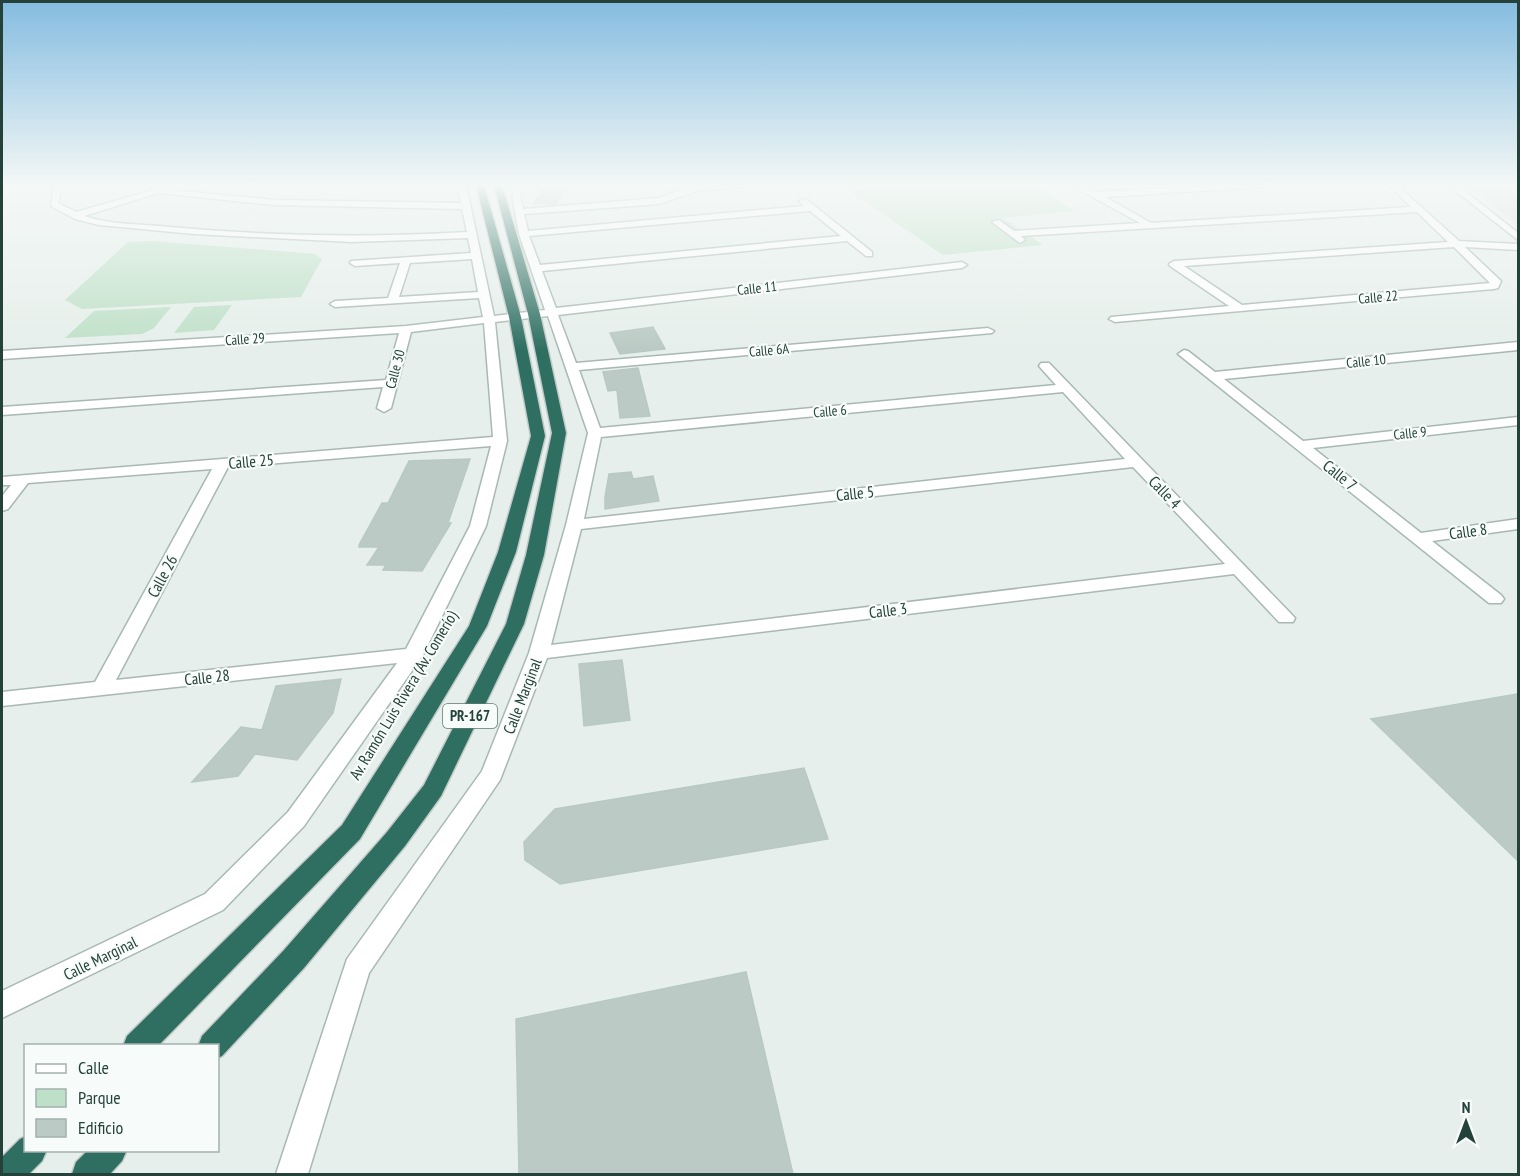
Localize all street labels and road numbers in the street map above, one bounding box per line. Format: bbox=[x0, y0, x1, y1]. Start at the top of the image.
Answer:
street label: Calle 11 bbox=[736, 277, 778, 299]
street label: Calle 22 bbox=[1357, 286, 1399, 308]
street label: Calle 29 bbox=[225, 329, 265, 349]
street label: Calle 6A bbox=[748, 339, 790, 361]
street label: Calle 30 bbox=[381, 347, 409, 391]
street label: Calle 10 bbox=[1345, 350, 1387, 372]
street label: Calle 6 bbox=[813, 401, 847, 421]
street label: Calle 9 bbox=[1392, 422, 1428, 444]
street label: Calle 25 bbox=[228, 449, 274, 473]
street label: Calle 7 bbox=[1319, 455, 1361, 495]
street label: Calle 4 bbox=[1145, 471, 1185, 513]
street label: Calle 5 bbox=[835, 481, 875, 505]
street label: Calle 8 bbox=[1448, 518, 1488, 544]
street label: Calle 26 bbox=[143, 551, 181, 601]
street label: Calle 3 bbox=[868, 598, 908, 622]
street label: Av. Ramón Luis Rivera (Av. Comerío) bbox=[345, 607, 462, 783]
street label: Calle Marginal bbox=[498, 655, 546, 737]
street label: Calle 28 bbox=[183, 665, 231, 689]
road number: PR-167 bbox=[443, 704, 497, 728]
street label: Calle Marginal bbox=[60, 931, 140, 984]

